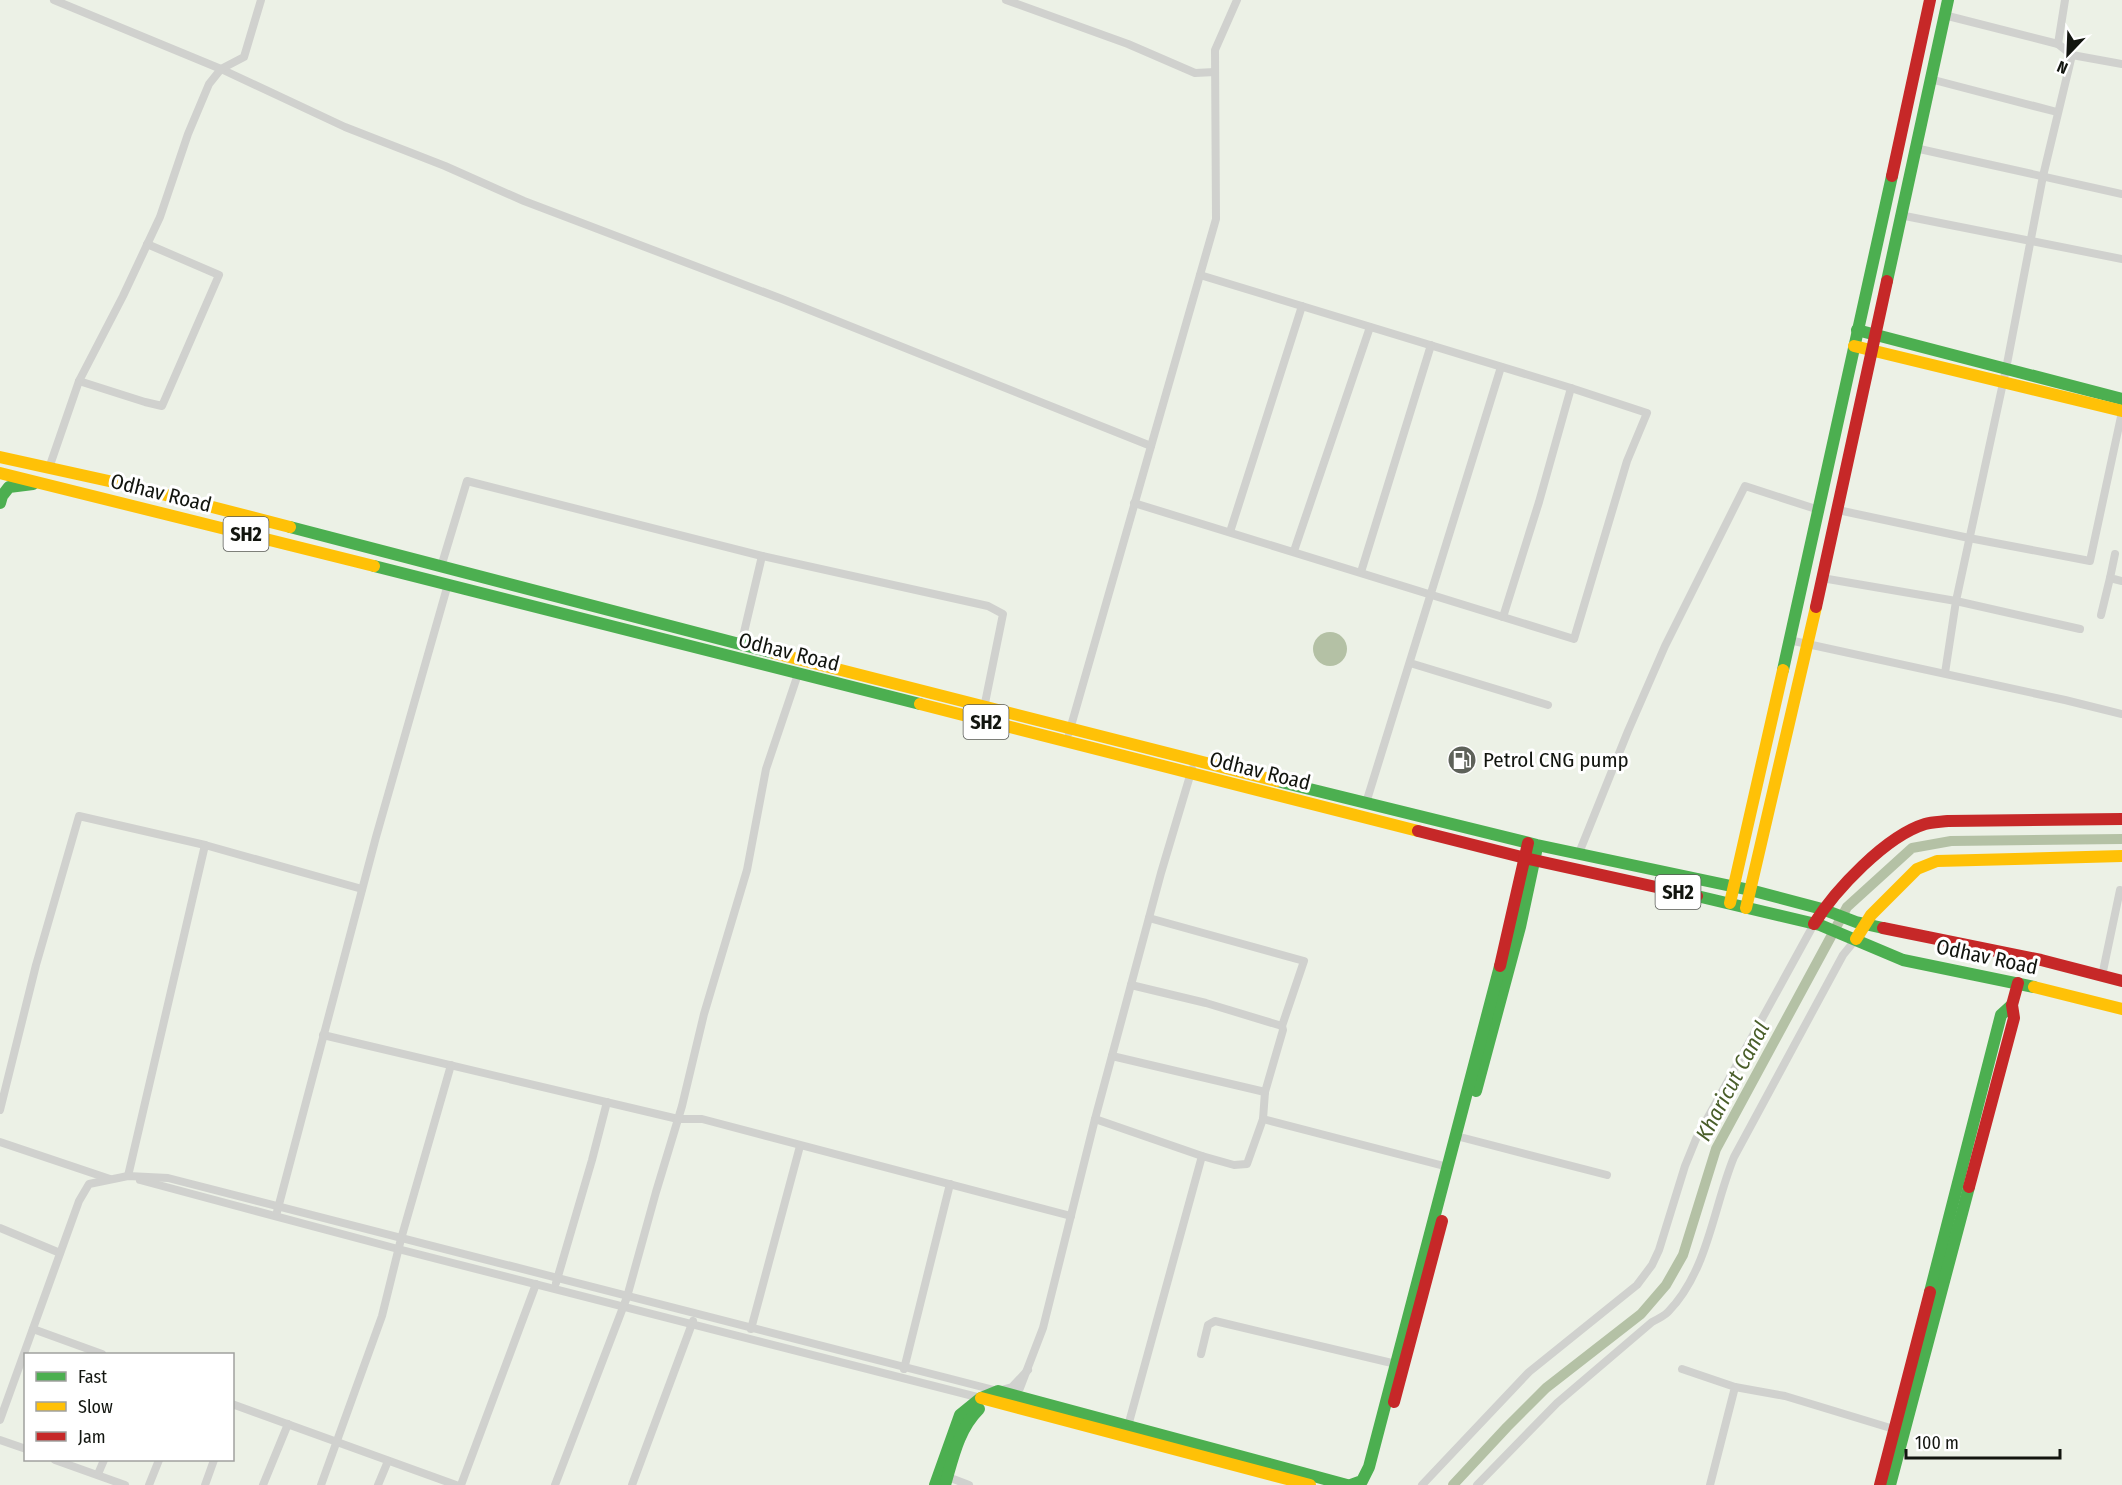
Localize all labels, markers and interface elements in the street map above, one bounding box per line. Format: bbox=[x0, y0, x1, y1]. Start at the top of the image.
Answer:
north arrow bbox=[2038, 24, 2098, 84]
text: N bbox=[2054, 57, 2070, 78]
street label: Odhav Road bbox=[108, 468, 214, 518]
road number: SH2 bbox=[224, 517, 268, 551]
street label: Odhav Road bbox=[736, 627, 842, 677]
road number: SH2 bbox=[964, 705, 1008, 739]
fuel station icon: Petrol CNG pump bbox=[1446, 744, 1478, 776]
street label: Odhav Road bbox=[1207, 746, 1313, 796]
place label: Petrol CNG pump bbox=[1483, 747, 1629, 773]
road number: SH2 bbox=[1656, 875, 1700, 909]
street label: Odhav Road bbox=[1934, 934, 2040, 980]
water label: Kharicut Canal bbox=[1690, 1017, 1775, 1146]
legend bbox=[24, 1353, 234, 1461]
text: Fast bbox=[78, 1366, 107, 1388]
text: Slow bbox=[78, 1396, 113, 1418]
scale bar bbox=[1906, 1422, 2060, 1460]
text: Jam bbox=[78, 1426, 106, 1448]
text: 100 m bbox=[1915, 1432, 1959, 1454]

